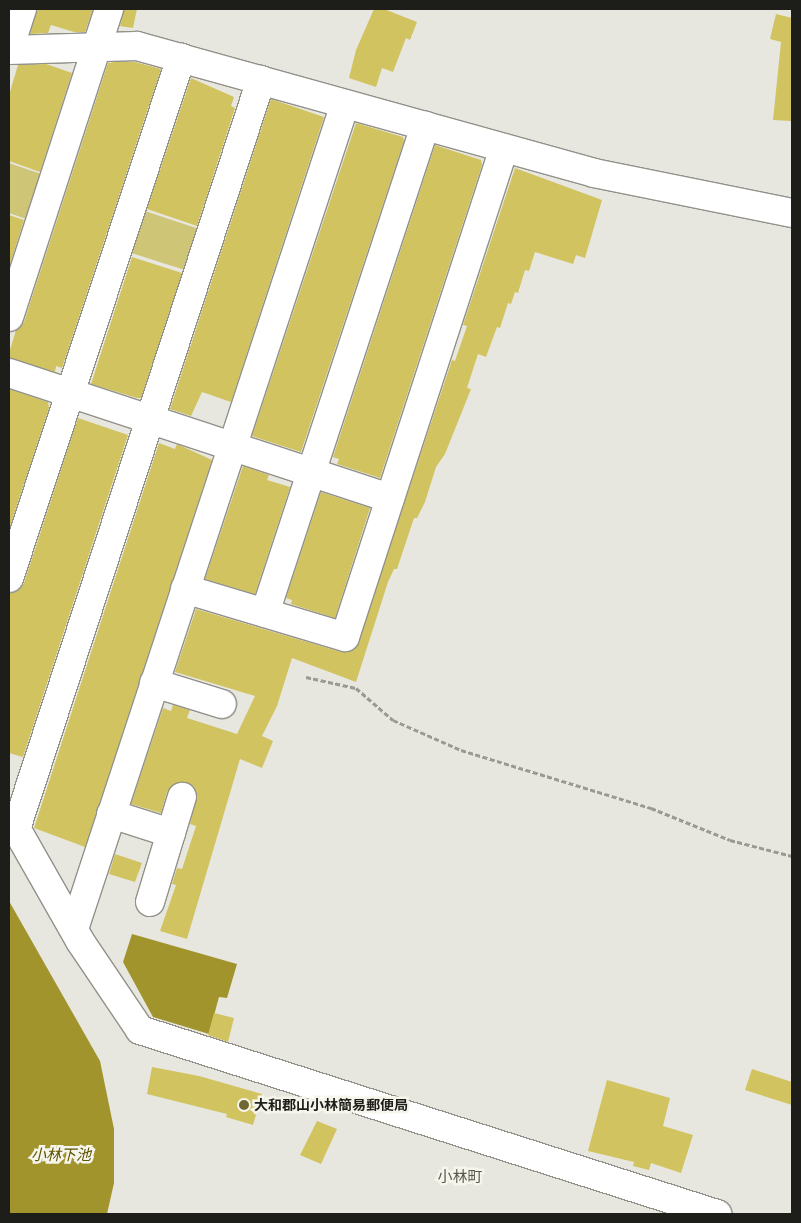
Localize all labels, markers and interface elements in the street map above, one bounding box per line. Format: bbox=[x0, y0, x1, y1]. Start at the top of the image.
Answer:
place label: 大和郡山小林簡易郵便局 bbox=[254, 1097, 408, 1113]
marker: 大和郡山小林簡易郵便局 bbox=[238, 1099, 250, 1111]
water label: 小林下池 bbox=[31, 1146, 91, 1164]
district label: 小林町 bbox=[438, 1168, 482, 1186]

